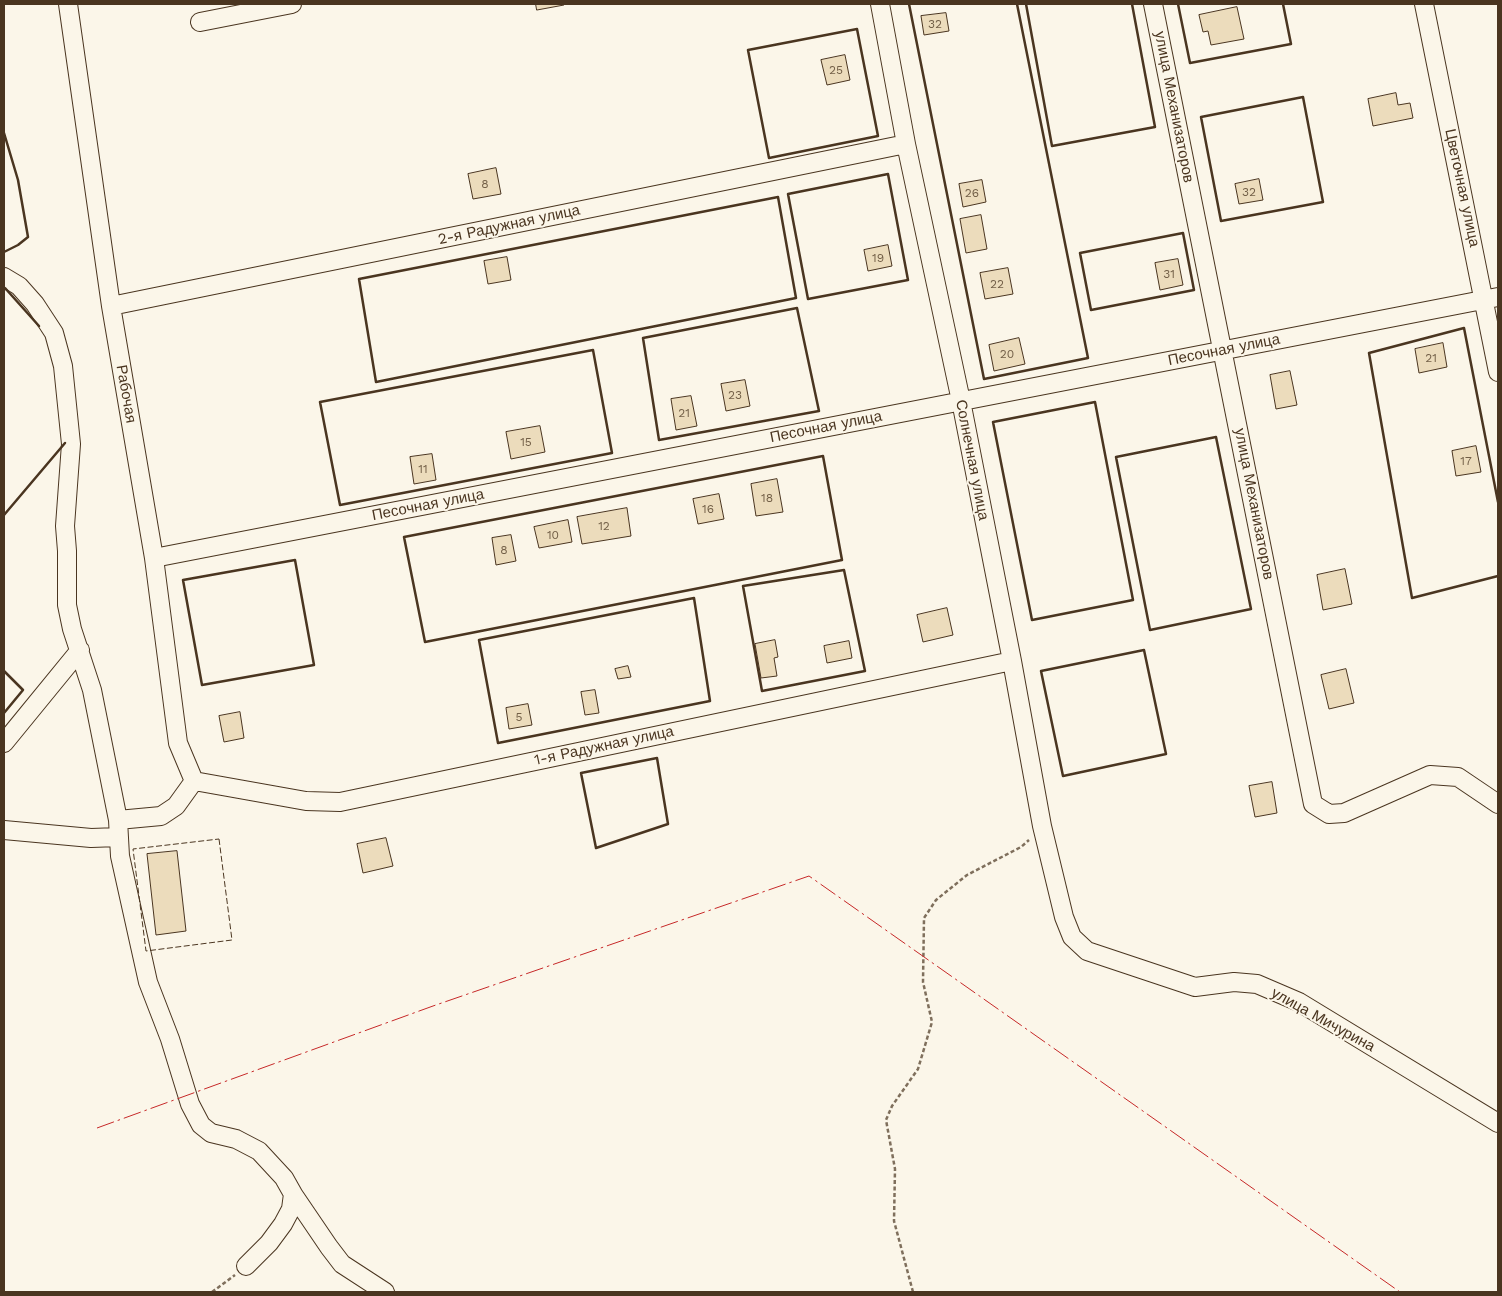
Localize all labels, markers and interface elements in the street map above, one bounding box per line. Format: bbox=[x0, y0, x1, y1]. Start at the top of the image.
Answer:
house number: 32 bbox=[928, 17, 942, 31]
street label: улица Механизаторов bbox=[1150, 30, 1198, 184]
house number: 25 bbox=[829, 63, 843, 77]
street label: Цветочная улица bbox=[1441, 127, 1483, 249]
house number: 8 bbox=[481, 177, 489, 191]
house number: 32 bbox=[1242, 185, 1256, 199]
house number: 26 bbox=[965, 186, 979, 200]
street label: 2-я Радужная улица bbox=[436, 201, 582, 249]
house number: 19 bbox=[872, 251, 884, 265]
house number: 31 bbox=[1163, 267, 1175, 281]
house number: 22 bbox=[990, 277, 1004, 291]
street label: Песочная улица bbox=[1166, 330, 1282, 370]
house number: 20 bbox=[1000, 347, 1014, 361]
house number: 21 bbox=[1425, 351, 1437, 365]
street label: Рабочая bbox=[112, 364, 140, 424]
house number: 23 bbox=[728, 388, 742, 402]
street label: Солнечная улица bbox=[951, 398, 993, 522]
house number: 21 bbox=[678, 406, 690, 420]
street label: Песочная улица bbox=[768, 407, 884, 447]
street label: улица Механизаторов bbox=[1230, 427, 1278, 581]
house number: 15 bbox=[520, 435, 532, 449]
house number: 17 bbox=[1460, 454, 1472, 468]
house number: 11 bbox=[418, 462, 428, 476]
street label: Песочная улица bbox=[370, 485, 486, 525]
house number: 18 bbox=[761, 491, 773, 505]
house number: 16 bbox=[702, 502, 714, 516]
house number: 12 bbox=[598, 519, 610, 533]
house number: 10 bbox=[547, 528, 559, 542]
house number: 8 bbox=[500, 543, 508, 557]
house number: 5 bbox=[516, 710, 522, 724]
street label: 1-я Радужная улица bbox=[533, 722, 675, 770]
street label: улица Мичурина bbox=[1268, 984, 1378, 1056]

